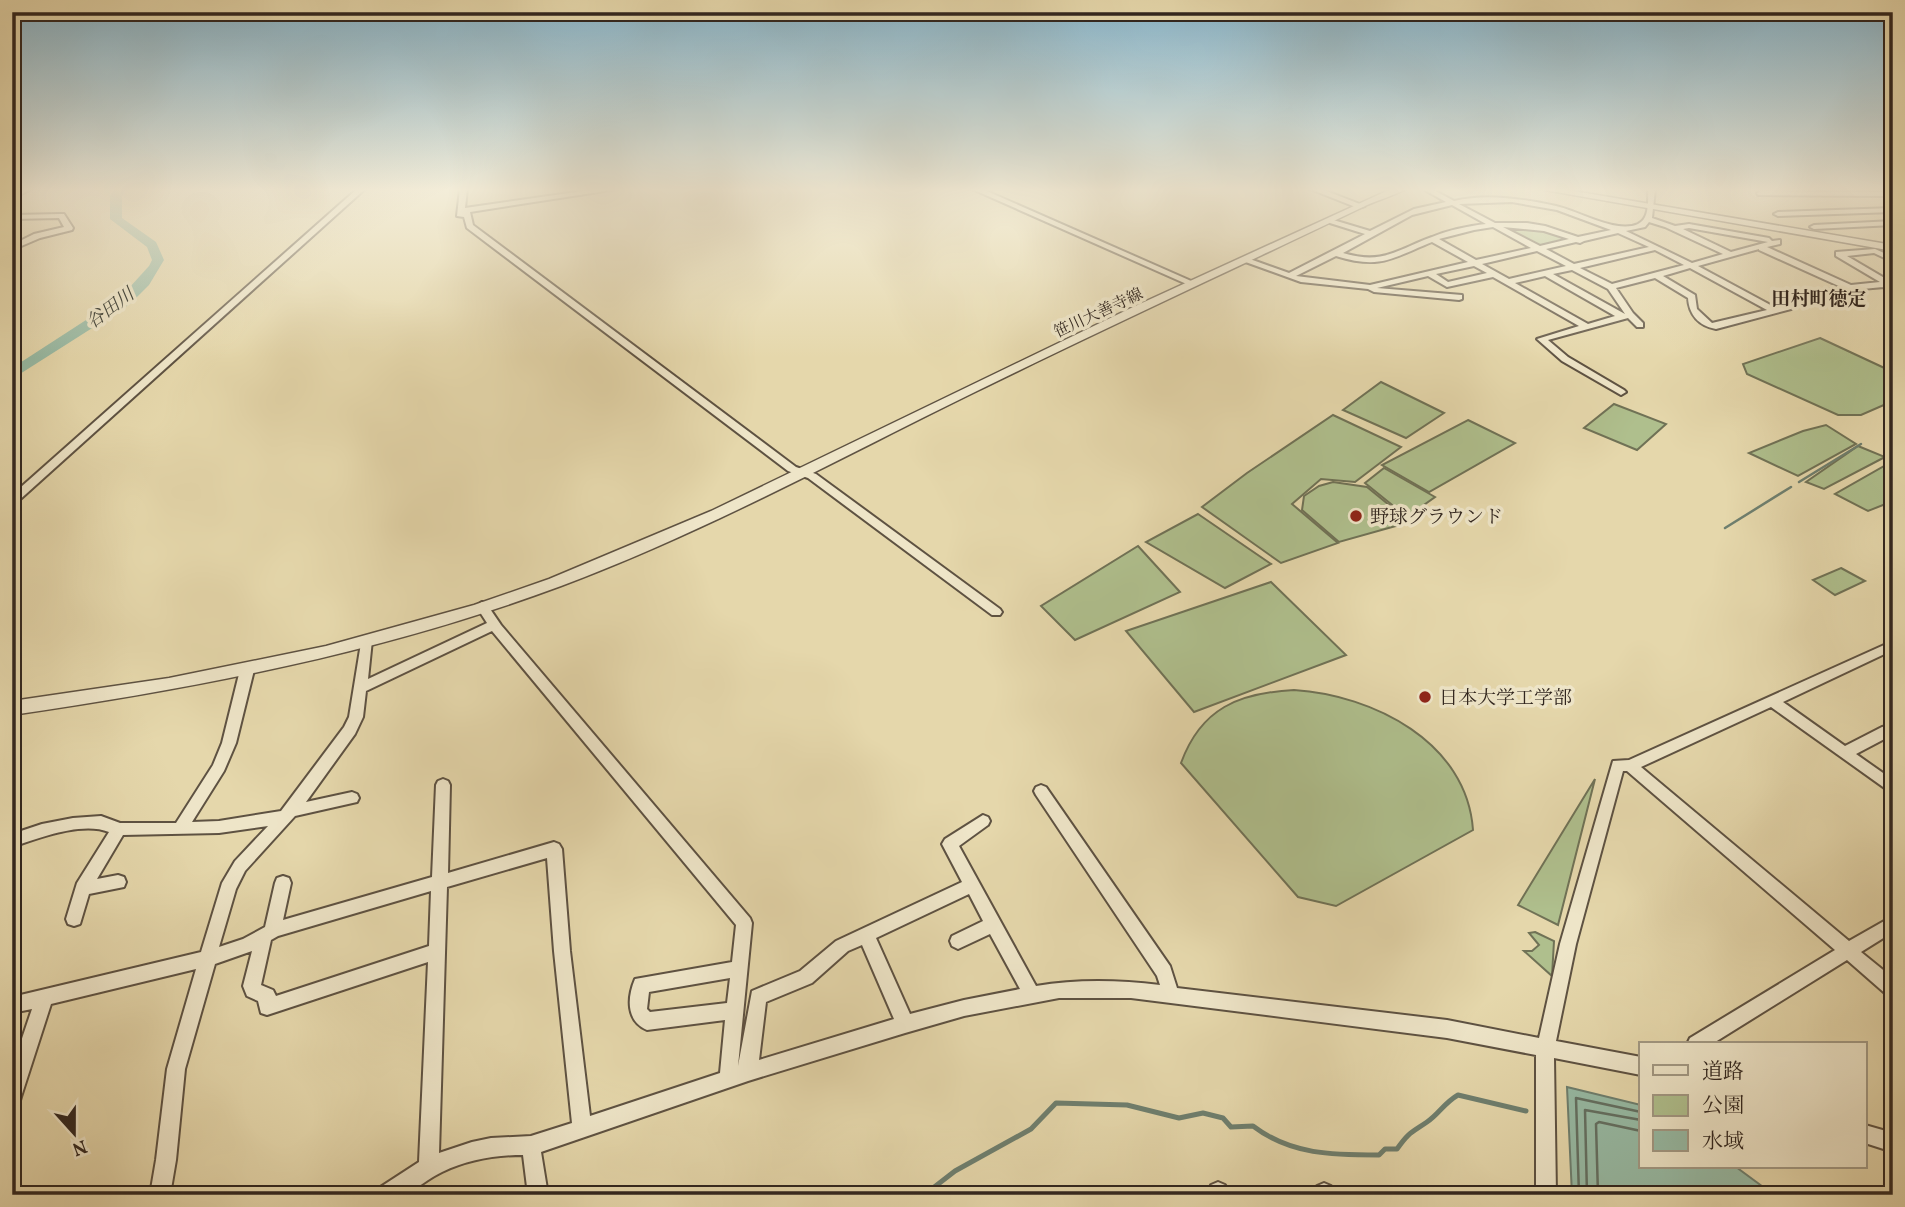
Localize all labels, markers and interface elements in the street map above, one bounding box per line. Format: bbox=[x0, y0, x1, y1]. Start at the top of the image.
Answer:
water label: 谷田川 bbox=[82, 282, 142, 335]
street label: 笹川大善寺線 bbox=[1051, 284, 1147, 344]
district label: 田村町徳定 bbox=[1771, 287, 1867, 313]
place label: 野球グラウンド bbox=[1370, 505, 1503, 531]
marker: 野球グラウンド bbox=[1348, 508, 1364, 524]
place label: 日本大学工学部 bbox=[1439, 686, 1572, 712]
marker: 日本大学工学部 bbox=[1417, 689, 1433, 705]
legend bbox=[1639, 1042, 1867, 1168]
text: 道路 bbox=[1702, 1058, 1744, 1087]
text: 公園 bbox=[1702, 1092, 1744, 1121]
north arrow bbox=[38, 1098, 108, 1168]
text: 水域 bbox=[1702, 1128, 1744, 1157]
text: N bbox=[68, 1132, 90, 1162]

